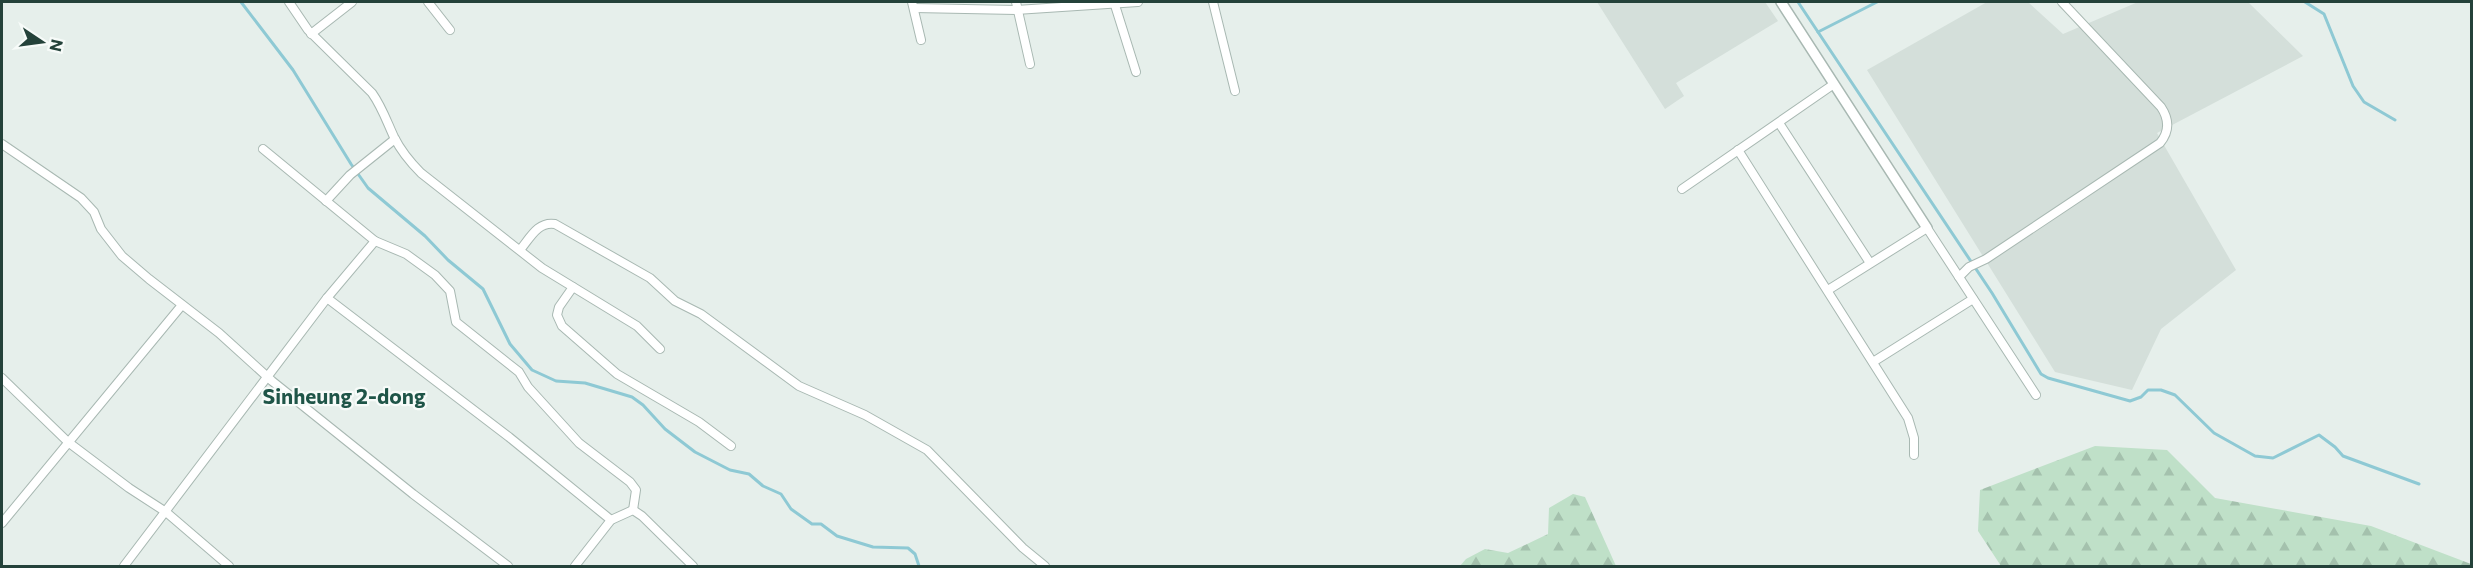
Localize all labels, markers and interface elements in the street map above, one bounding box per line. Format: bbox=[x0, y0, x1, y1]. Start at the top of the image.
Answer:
north arrow bbox=[12, 12, 72, 72]
text: N bbox=[46, 38, 68, 53]
district label: Sinheung 2-dong bbox=[263, 383, 426, 408]

